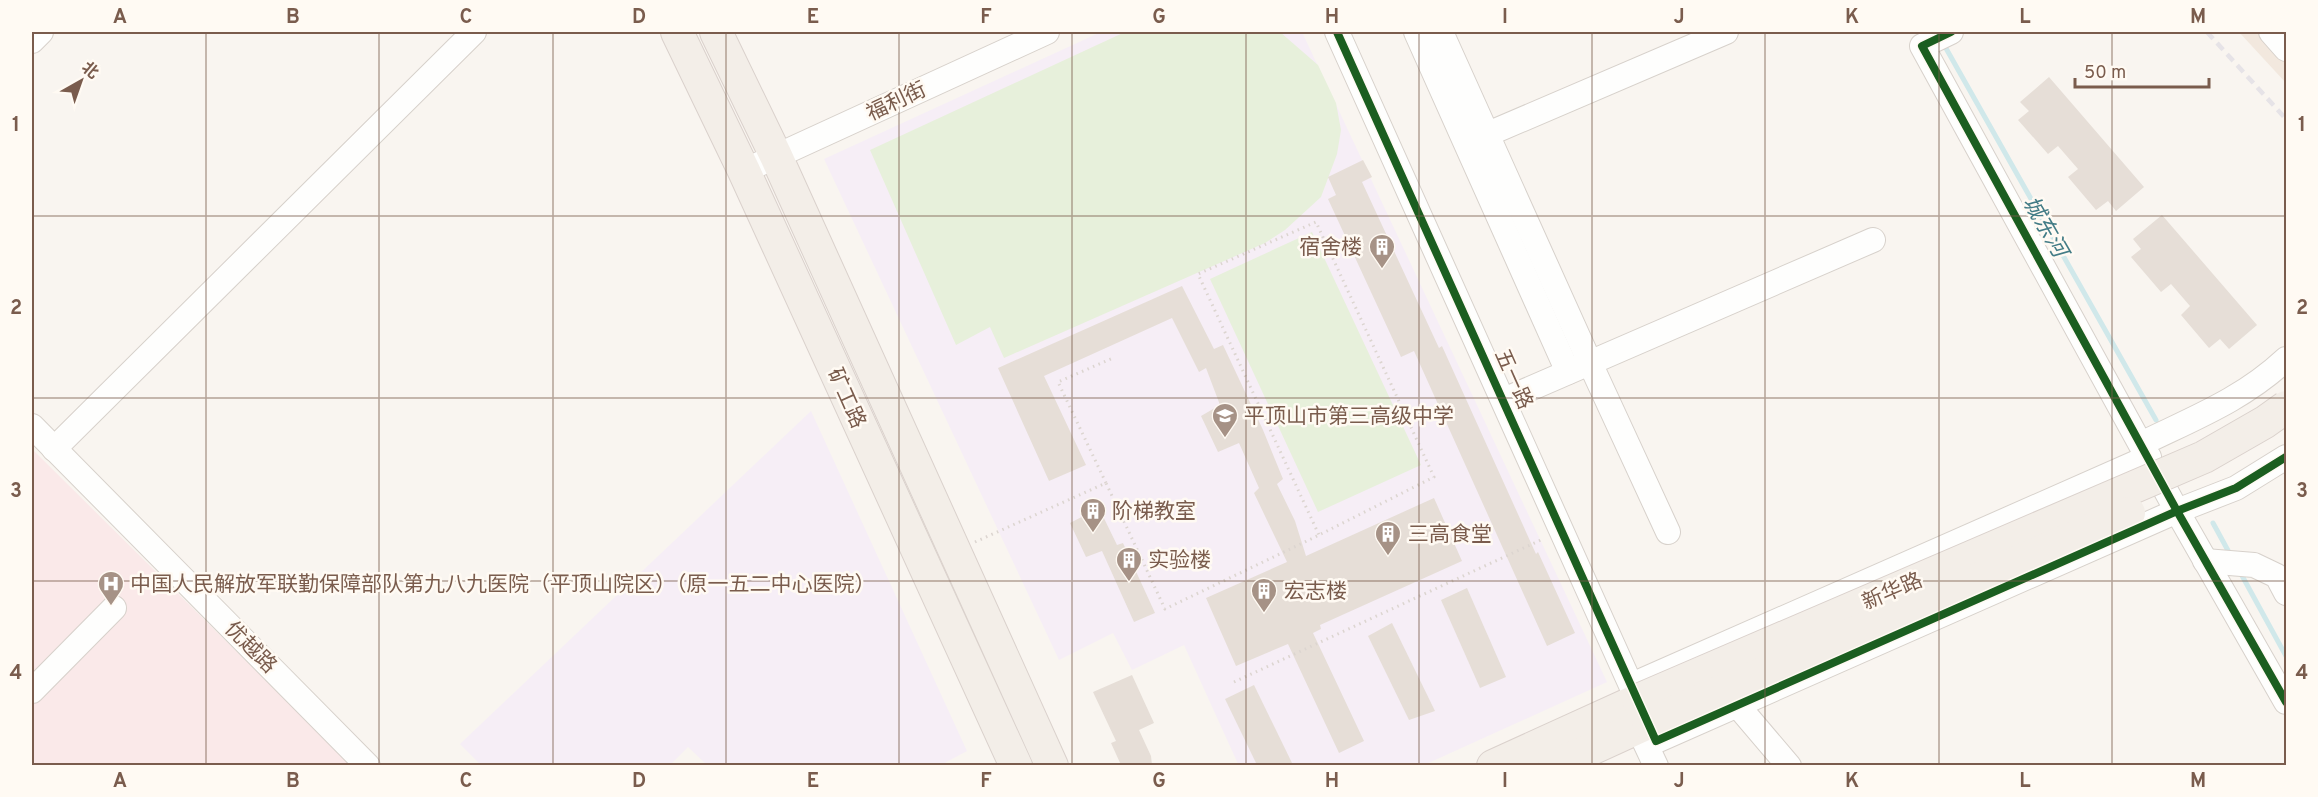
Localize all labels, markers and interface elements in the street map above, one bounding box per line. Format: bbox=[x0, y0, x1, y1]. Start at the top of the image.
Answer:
text: A bbox=[113, 5, 127, 31]
text: B bbox=[286, 5, 300, 31]
text: C bbox=[460, 5, 472, 31]
text: D bbox=[632, 5, 646, 31]
text: E bbox=[807, 5, 819, 31]
text: F bbox=[980, 5, 992, 31]
text: G bbox=[1152, 5, 1166, 31]
text: H bbox=[1325, 5, 1339, 31]
text: I bbox=[1502, 5, 1508, 31]
text: J bbox=[1673, 5, 1685, 31]
text: K bbox=[1845, 5, 1859, 31]
text: L bbox=[2019, 5, 2031, 31]
text: M bbox=[2190, 5, 2206, 31]
north arrow bbox=[51, 51, 111, 111]
scale bar bbox=[2075, 51, 2208, 89]
text: 北 bbox=[77, 58, 102, 84]
text: 50 m bbox=[2084, 62, 2126, 85]
street label: 福利街 bbox=[862, 77, 931, 128]
text: 1 bbox=[12, 113, 20, 139]
text: 1 bbox=[2298, 113, 2306, 139]
water label: 城东河 bbox=[2016, 192, 2074, 266]
building icon: 宿舍楼 bbox=[1367, 232, 1397, 270]
place label: 宿舍楼 bbox=[1299, 235, 1362, 262]
text: 2 bbox=[10, 296, 22, 322]
text: 2 bbox=[2296, 296, 2308, 322]
street label: 五一路 bbox=[1487, 345, 1538, 414]
street label: 矿工路 bbox=[820, 364, 871, 433]
school or university icon: 平顶山市第三高级中学 bbox=[1210, 401, 1240, 439]
place label: 平顶山市第三高级中学 bbox=[1244, 404, 1454, 431]
text: 3 bbox=[10, 479, 22, 505]
text: 3 bbox=[2296, 479, 2308, 505]
building icon: 阶梯教室 bbox=[1078, 496, 1108, 534]
place label: 阶梯教室 bbox=[1112, 499, 1196, 526]
building icon: 三高食堂 bbox=[1373, 519, 1403, 557]
place label: 三高食堂 bbox=[1408, 522, 1492, 549]
building icon: 实验楼 bbox=[1114, 545, 1144, 583]
place label: 实验楼 bbox=[1148, 548, 1211, 575]
street label: 新华路 bbox=[1858, 568, 1927, 617]
hospital icon: 中国人民解放军联勤保障部队第九八九医院（平顶山院区）（原一五二中心医院） bbox=[96, 569, 126, 607]
place label: 中国人民解放军联勤保障部队第九八九医院（平顶山院区）（原一五二中心医院） bbox=[130, 572, 876, 599]
building icon: 宏志楼 bbox=[1249, 576, 1279, 614]
place label: 宏志楼 bbox=[1284, 579, 1347, 606]
street label: 优越路 bbox=[218, 616, 282, 680]
text: 4 bbox=[10, 661, 22, 687]
text: 4 bbox=[2296, 661, 2308, 687]
text: A bbox=[113, 769, 127, 795]
text: B bbox=[286, 769, 300, 795]
text: C bbox=[460, 769, 472, 795]
text: D bbox=[632, 769, 646, 795]
text: E bbox=[807, 769, 819, 795]
text: F bbox=[980, 769, 992, 795]
text: G bbox=[1152, 769, 1166, 795]
text: H bbox=[1325, 769, 1339, 795]
text: I bbox=[1502, 769, 1508, 795]
text: J bbox=[1673, 769, 1685, 795]
text: K bbox=[1845, 769, 1859, 795]
text: L bbox=[2019, 769, 2031, 795]
text: M bbox=[2190, 769, 2206, 795]

